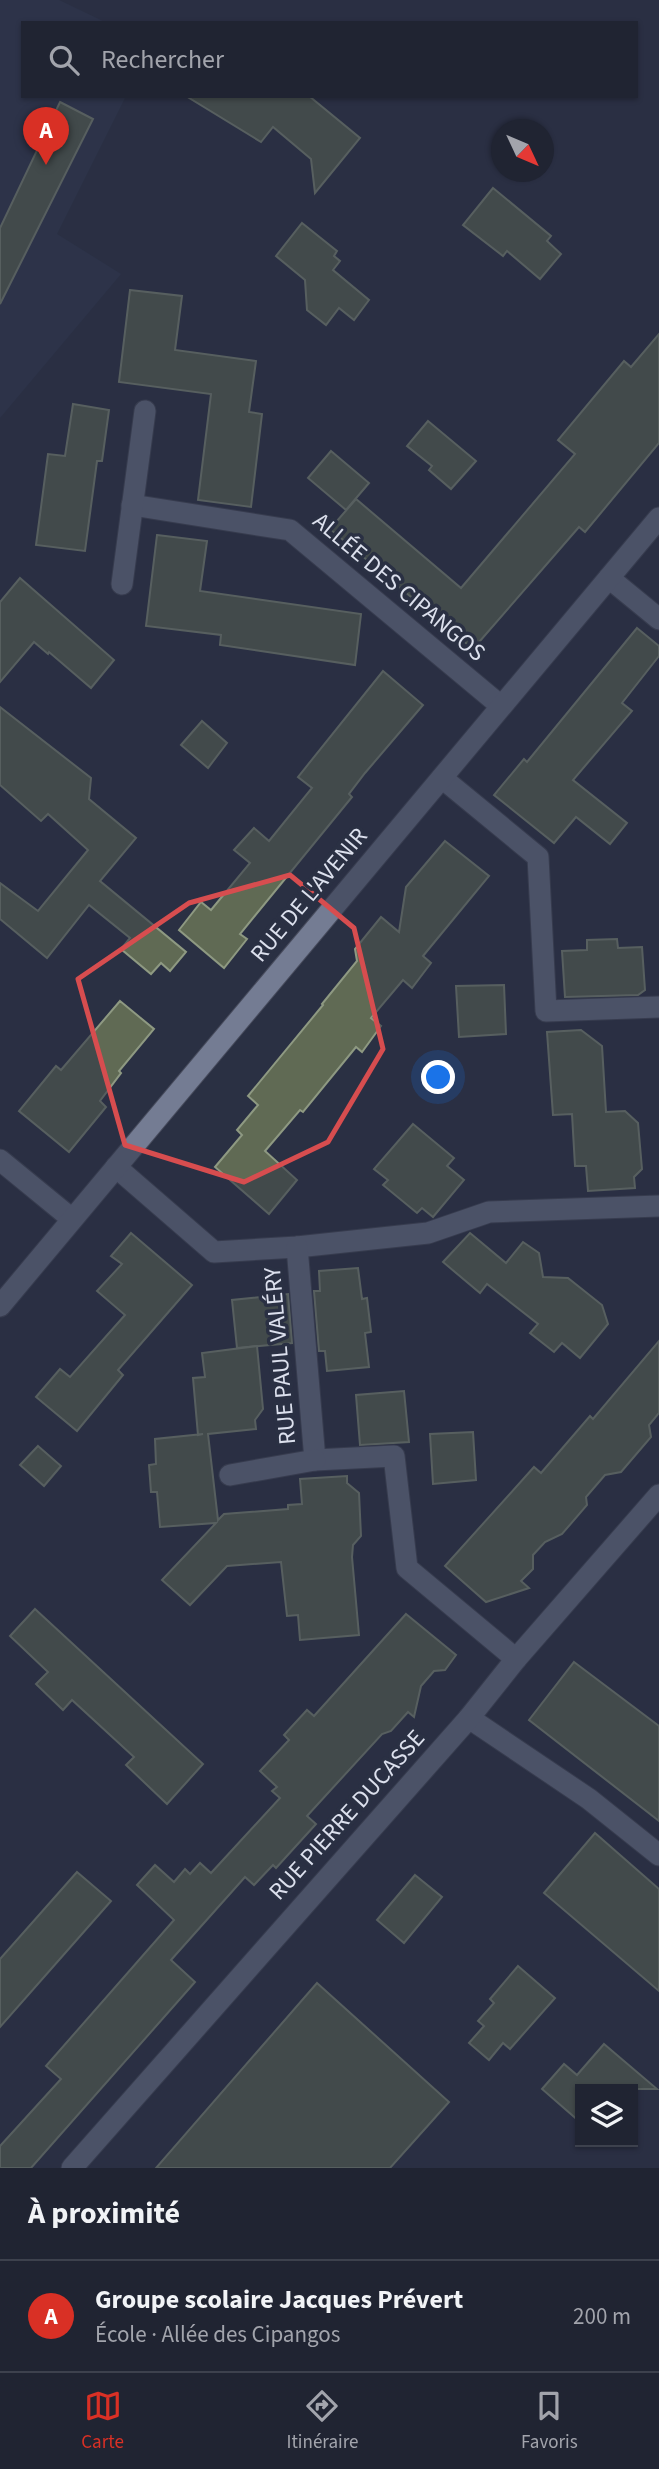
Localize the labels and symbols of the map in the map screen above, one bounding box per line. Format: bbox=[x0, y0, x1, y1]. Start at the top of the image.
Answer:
pin: A bbox=[23, 107, 69, 165]
north arrow bbox=[491, 119, 554, 182]
street label: ALLÉE DES CIPANGOS bbox=[305, 504, 493, 670]
street label: RUE DE L'AVENIR bbox=[242, 820, 376, 970]
your location bbox=[421, 1060, 455, 1094]
street label: RUE PAUL VALÉRY bbox=[255, 1265, 305, 1446]
street label: RUE PIERRE DUCASSE bbox=[261, 1722, 433, 1908]

